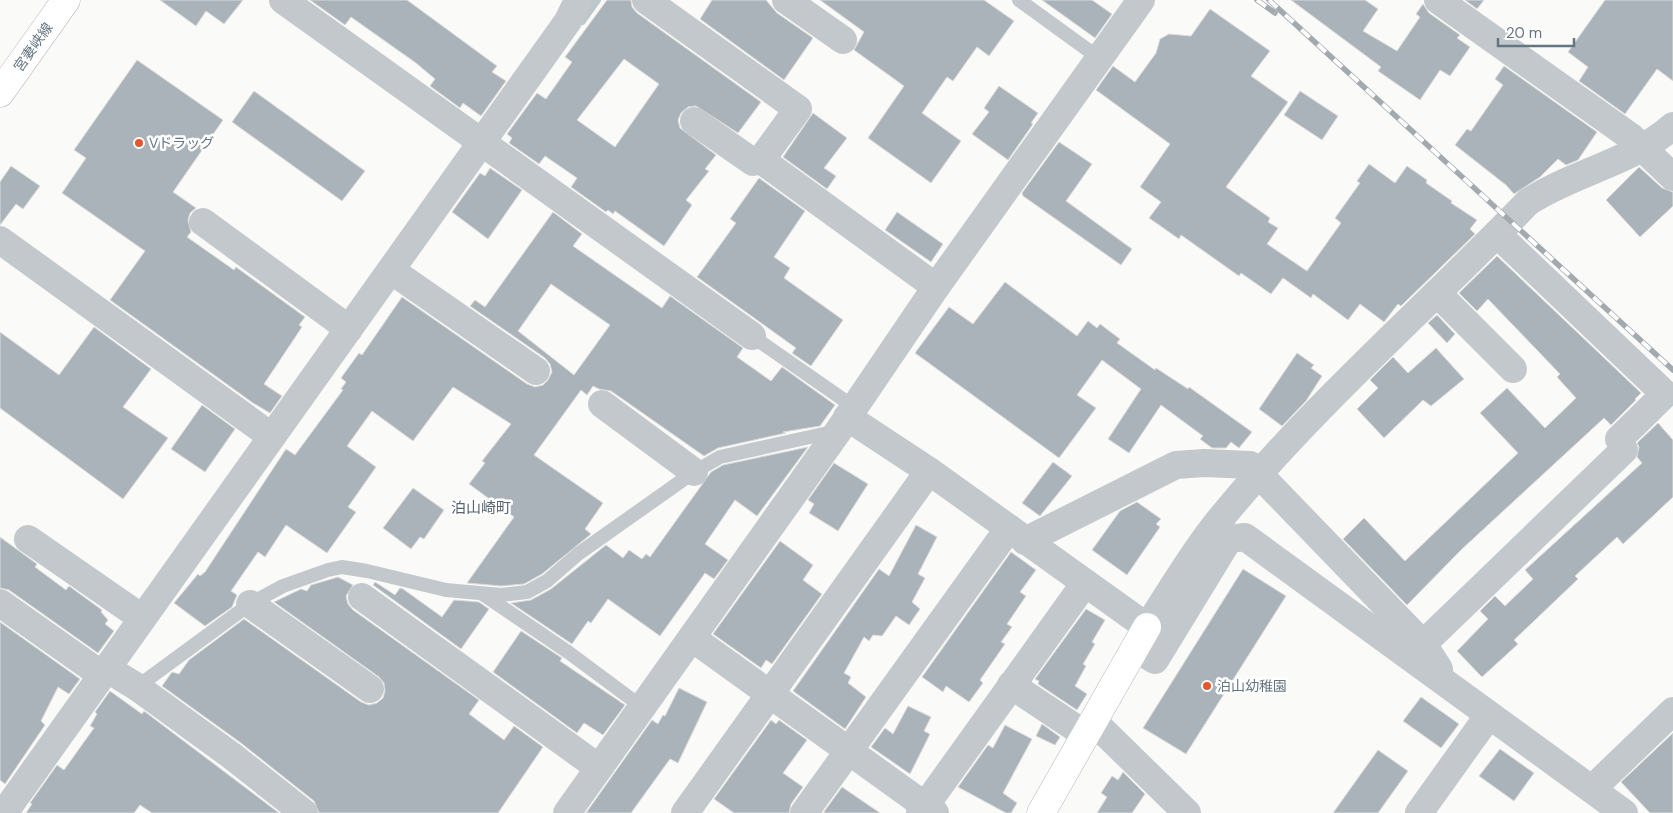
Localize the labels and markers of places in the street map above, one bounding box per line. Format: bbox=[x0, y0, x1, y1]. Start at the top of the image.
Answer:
place label: Vドラッグ bbox=[149, 134, 214, 152]
marker: Vドラッグ bbox=[133, 137, 145, 149]
place label: 泊山幼稚園 bbox=[1217, 677, 1287, 695]
marker: 泊山幼稚園 bbox=[1201, 680, 1213, 692]

